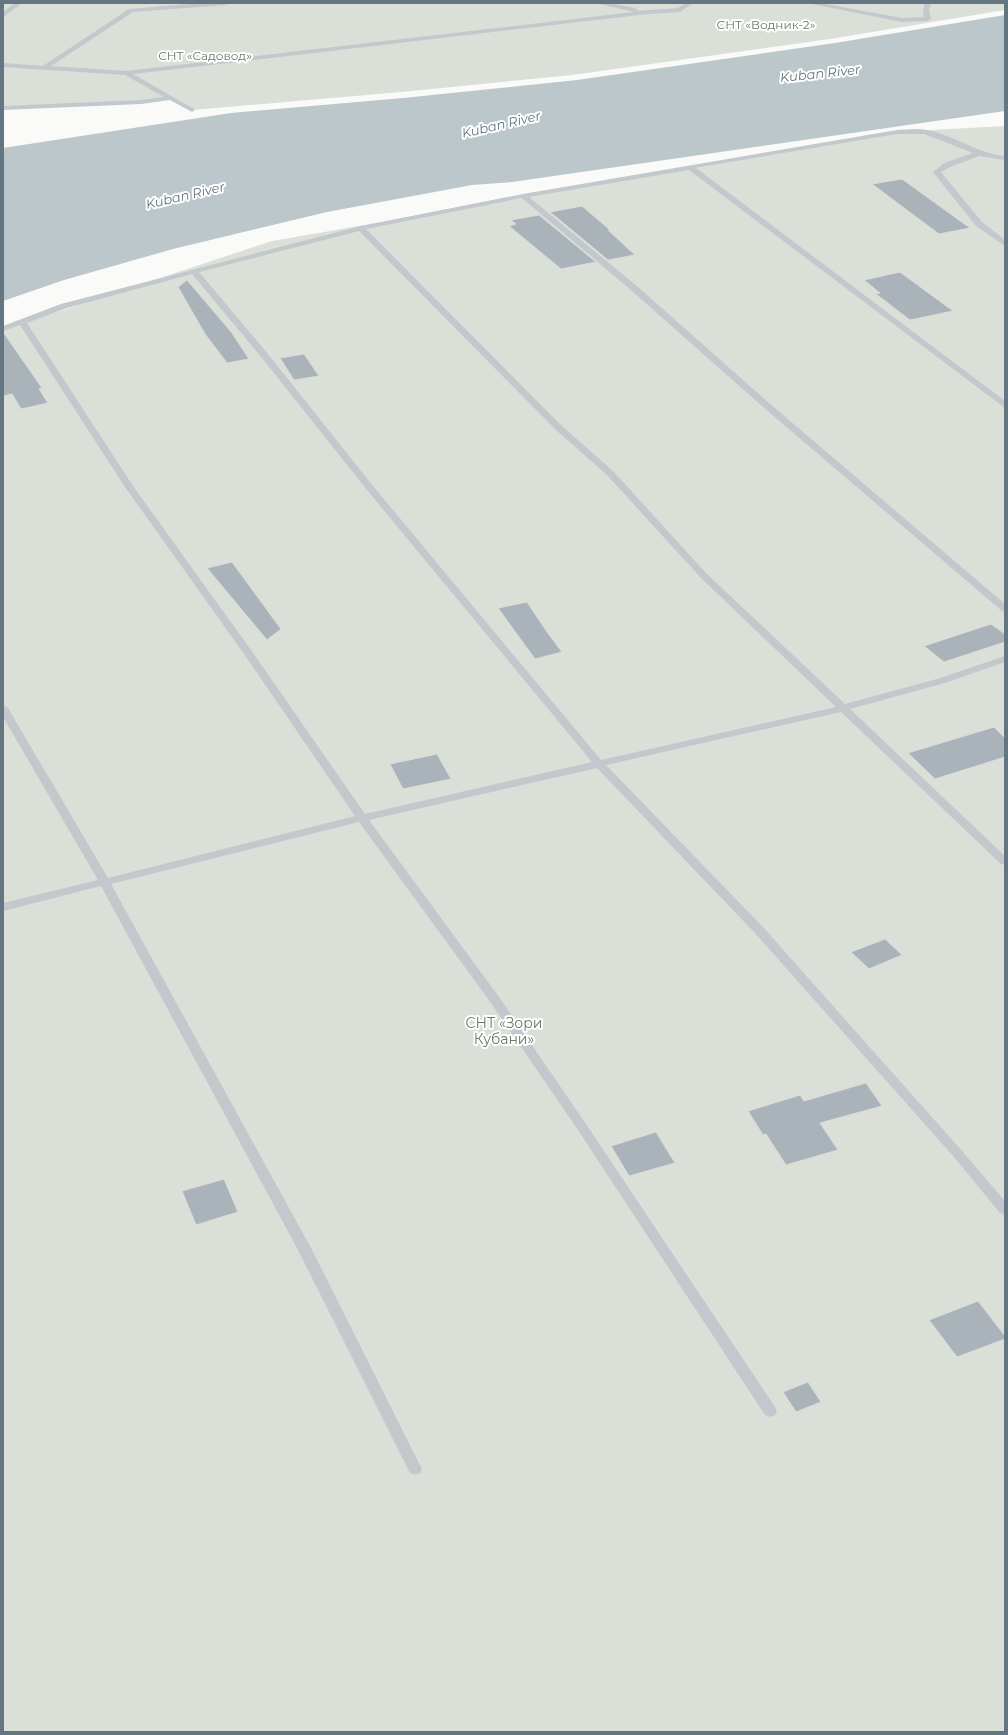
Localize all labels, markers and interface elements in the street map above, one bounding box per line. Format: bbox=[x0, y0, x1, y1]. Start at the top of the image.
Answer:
park label: СНТ «Водник-2» bbox=[717, 17, 816, 32]
park label: СНТ «Садовод» bbox=[158, 48, 252, 63]
water label: Kuban River bbox=[779, 61, 862, 85]
water label: Kuban River bbox=[460, 107, 543, 141]
water label: Kuban River bbox=[144, 178, 227, 212]
park label: СНТ «Зори Кубани» bbox=[466, 1014, 542, 1048]

